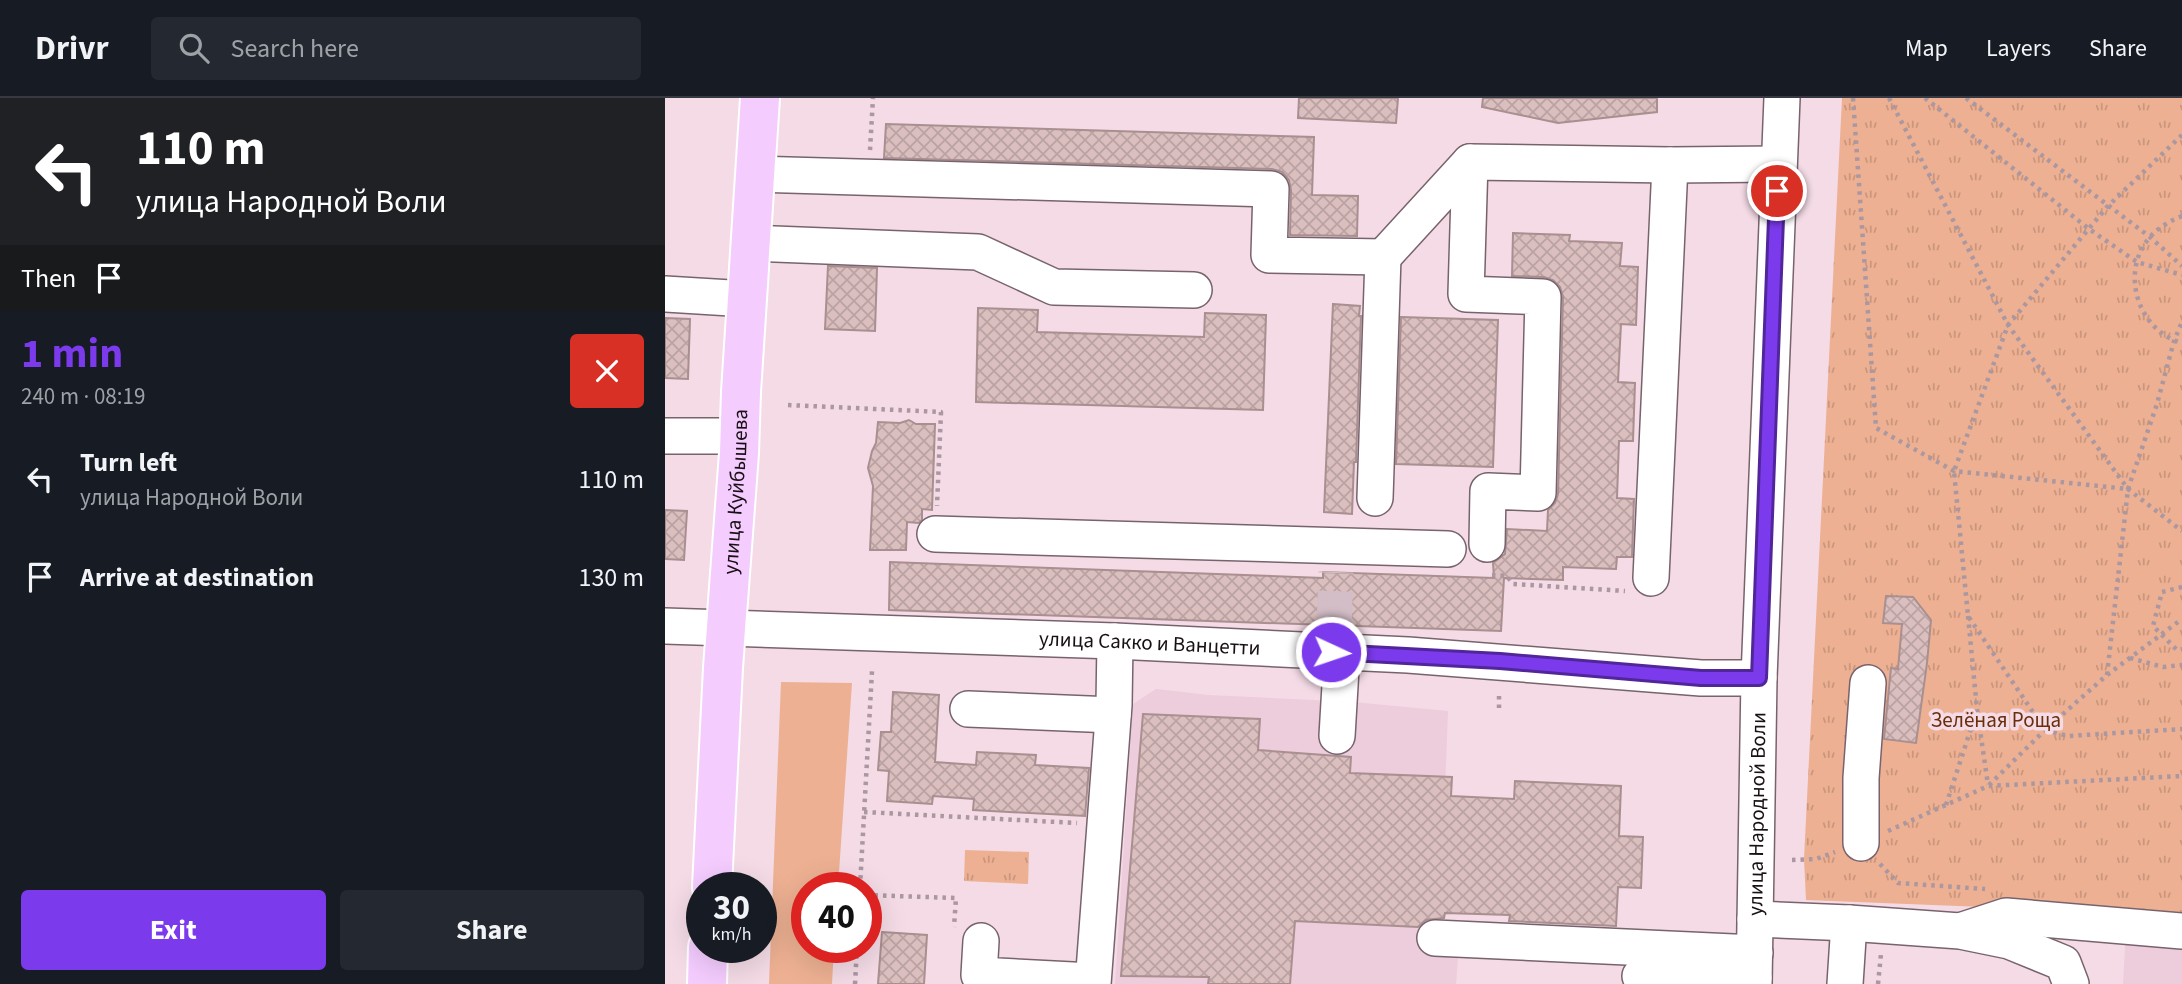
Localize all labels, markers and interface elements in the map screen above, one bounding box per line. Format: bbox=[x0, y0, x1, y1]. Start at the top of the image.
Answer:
search box bbox=[151, 17, 641, 80]
text: Drivr bbox=[35, 25, 109, 72]
icon: search bbox=[175, 29, 213, 67]
text: Search here bbox=[231, 30, 359, 67]
text: Map bbox=[1905, 31, 1948, 66]
text: Layers bbox=[1986, 31, 2051, 66]
text: Share bbox=[2089, 31, 2147, 66]
text: 110 m bbox=[136, 114, 265, 184]
icon: left bbox=[21, 126, 112, 217]
pin bbox=[1747, 161, 1807, 221]
icon: arrive bbox=[1758, 172, 1796, 210]
text: улица Народной Воли bbox=[136, 179, 446, 225]
icon: arrive bbox=[90, 259, 128, 297]
text: Then bbox=[21, 260, 76, 297]
text: 1 min bbox=[21, 324, 123, 384]
button: close bbox=[570, 334, 644, 408]
text: 240 m · 08:19 bbox=[21, 380, 145, 413]
street label: улица Куйбышева bbox=[715, 409, 755, 576]
text: Turn left bbox=[80, 444, 177, 481]
icon: left bbox=[21, 460, 59, 498]
text: 110 m bbox=[578, 461, 644, 498]
text: улица Народной Воли bbox=[80, 481, 303, 514]
icon: arrive bbox=[21, 558, 59, 596]
text: Arrive at destination bbox=[80, 559, 314, 596]
text: 130 m bbox=[578, 559, 644, 596]
position arrow bbox=[1294, 615, 1368, 689]
street label: улица Сакко и Ванцетти bbox=[1039, 623, 1261, 663]
park label: Зелёная Роща bbox=[1931, 705, 2061, 735]
street label: улица Народной Воли bbox=[1740, 712, 1773, 916]
speed limit sign: 40 bbox=[791, 872, 882, 963]
text: 30 bbox=[713, 883, 750, 933]
button: Exit bbox=[21, 890, 326, 970]
button: Share bbox=[340, 890, 644, 970]
text: km/h bbox=[712, 922, 751, 947]

